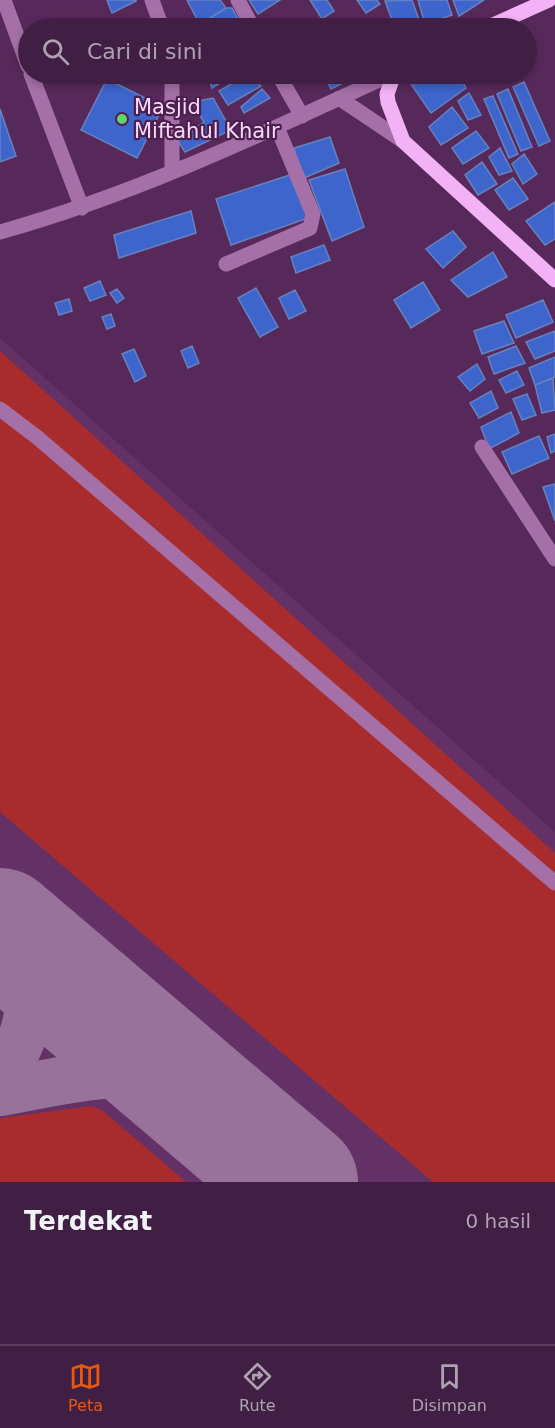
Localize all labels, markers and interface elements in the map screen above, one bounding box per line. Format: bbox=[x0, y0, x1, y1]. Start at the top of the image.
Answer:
search box bbox=[18, 18, 537, 84]
icon: search bbox=[39, 35, 72, 68]
text: Cari di sini bbox=[87, 39, 203, 64]
place label: Masjid Miftahul Khair bbox=[134, 95, 280, 143]
marker: Masjid Miftahul Khair bbox=[115, 112, 129, 126]
text: Terdekat bbox=[24, 1206, 152, 1236]
text: 0 hasil bbox=[465, 1209, 531, 1233]
tab: Peta bbox=[68, 1360, 103, 1415]
tab: Rute bbox=[239, 1360, 276, 1415]
tab: Disimpan bbox=[412, 1360, 487, 1415]

